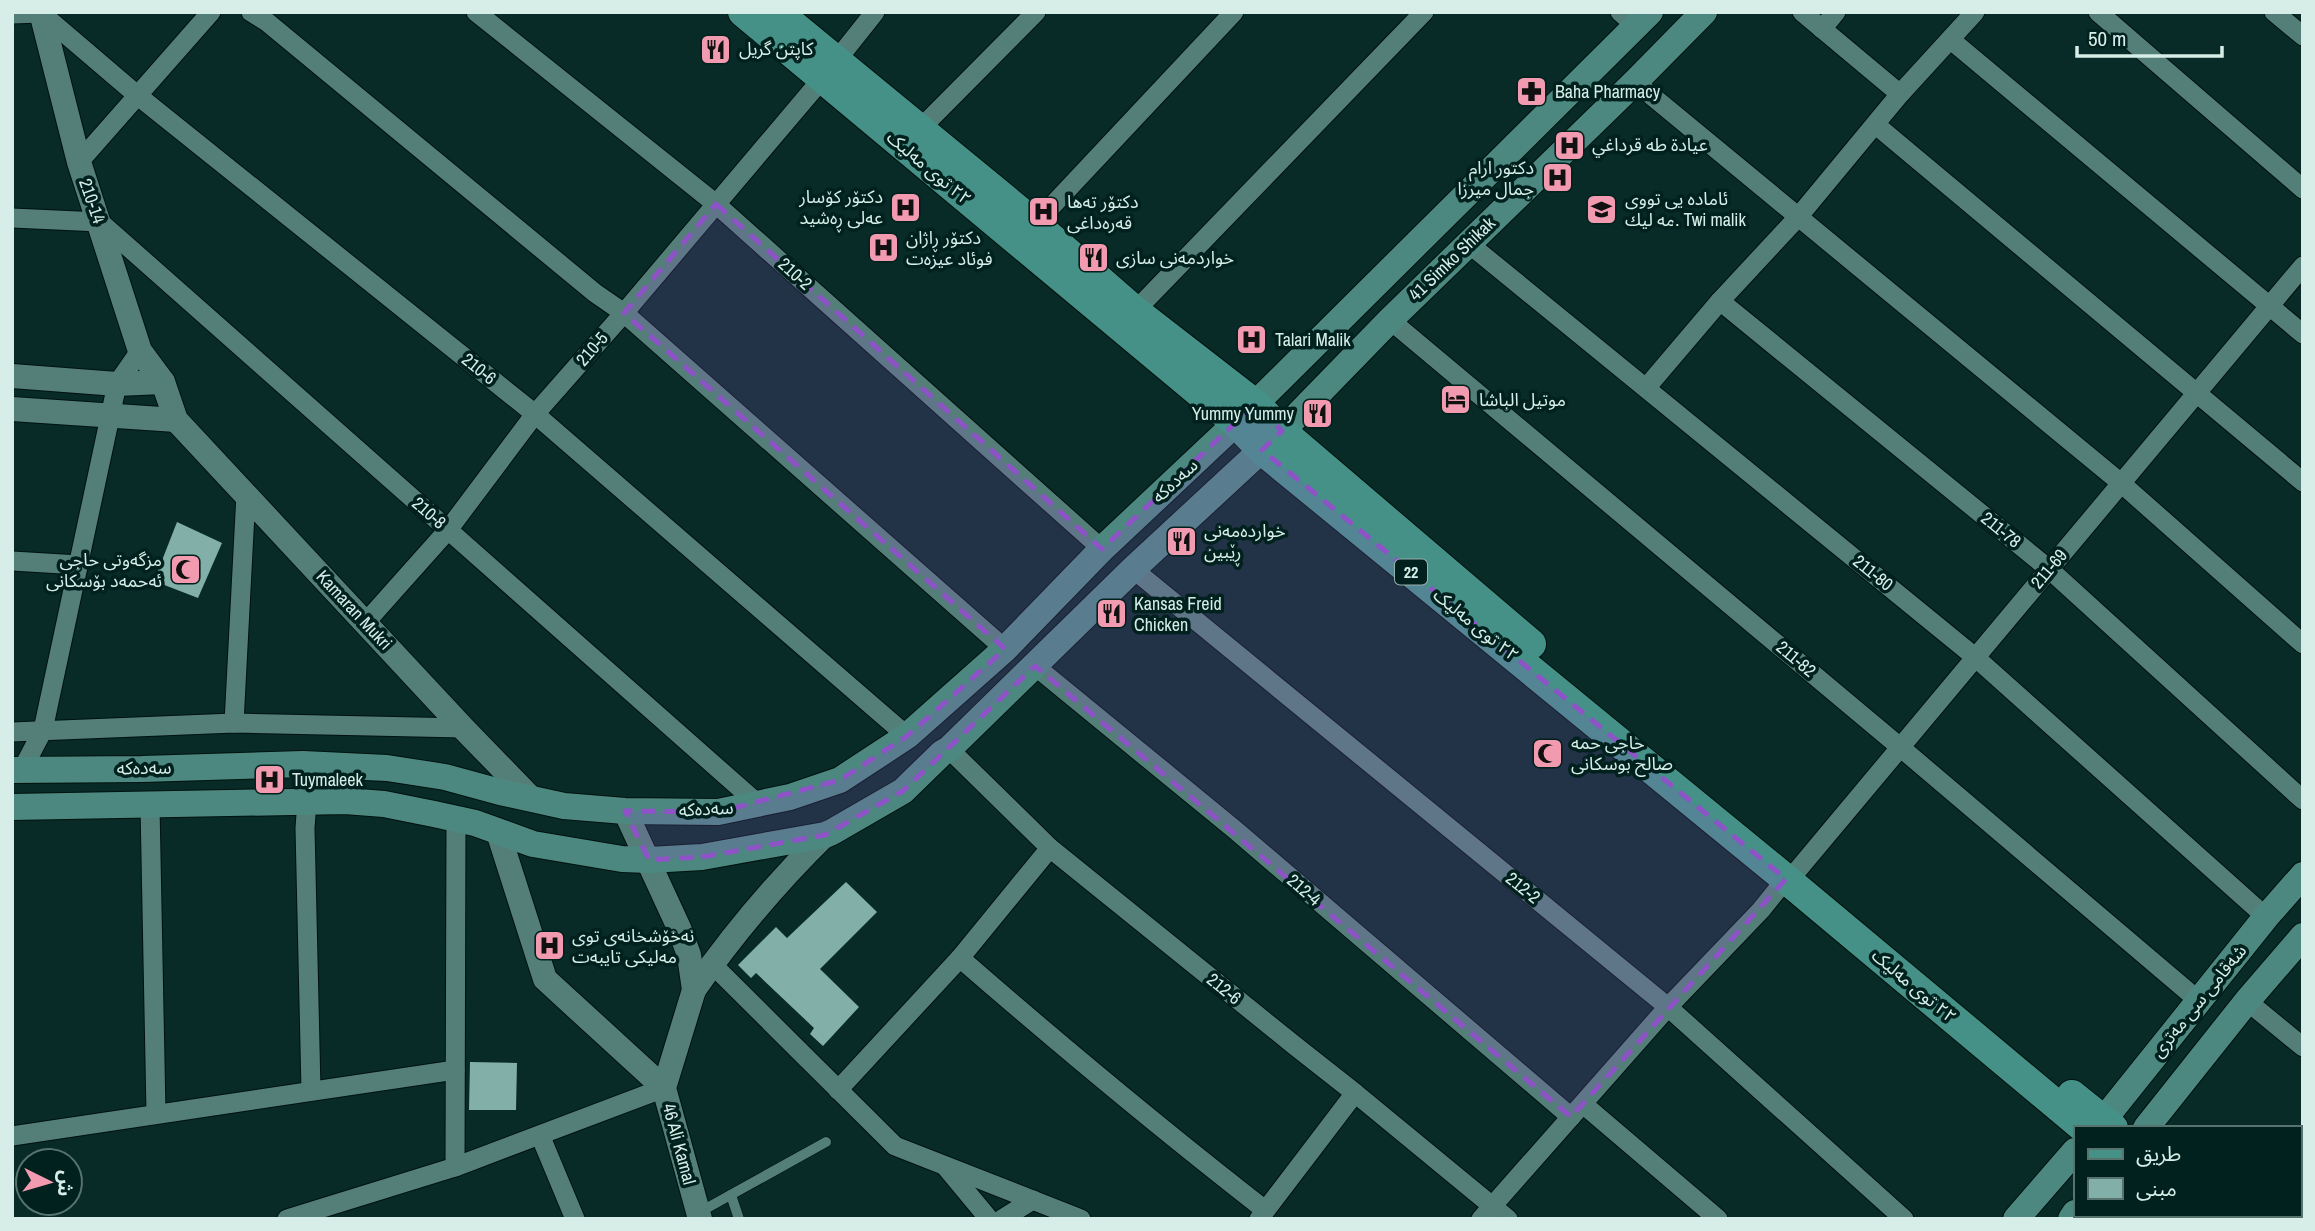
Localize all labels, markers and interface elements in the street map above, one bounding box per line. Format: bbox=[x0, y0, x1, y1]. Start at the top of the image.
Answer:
scale bar bbox=[2077, 14, 2222, 58]
text: 50 m bbox=[2088, 24, 2126, 53]
restaurant icon: کاپتن گریل bbox=[699, 32, 733, 66]
place label: کاپتن گریل bbox=[739, 36, 814, 61]
pharmacy icon: Baha Pharmacy bbox=[1515, 75, 1549, 109]
place label: Baha Pharmacy bbox=[1555, 79, 1661, 104]
street label: ٢٢ توی مەلیک bbox=[882, 125, 977, 210]
hospital icon: عيادة طه قرداغي bbox=[1552, 128, 1586, 162]
place label: عيادة طه قرداغي bbox=[1592, 132, 1708, 158]
place label: دكتور ارام جمال ميرزا bbox=[1457, 155, 1534, 201]
hospital icon: دكتور ارام جمال ميرزا bbox=[1540, 161, 1574, 195]
street label: 210-14 bbox=[73, 175, 112, 227]
place label: دکتۆر کۆسار عەلی ڕەشید bbox=[798, 184, 883, 233]
place label: ئاماده يى تووى مه ليك. Twi malik bbox=[1625, 186, 1746, 232]
place label: دکتۆر تەها قەرەداغی bbox=[1067, 189, 1139, 235]
hospital icon: دکتۆر کۆسار عەلی ڕەشید bbox=[889, 190, 923, 224]
school or university icon: ئاماده يى تووى مه ليك. Twi malik bbox=[1585, 192, 1619, 226]
hospital icon: دکتۆر تەها قەرەداغی bbox=[1027, 195, 1061, 229]
street label: 41 Simko Shikak bbox=[1403, 210, 1501, 306]
place label: دکتۆر ڕاژان فوئاد عیزەت bbox=[906, 225, 993, 271]
hospital icon: دکتۆر ڕاژان فوئاد عیزەت bbox=[866, 231, 900, 265]
restaurant icon: خواردمەنی سازی bbox=[1076, 241, 1110, 275]
place label: خواردمەنی سازی bbox=[1116, 245, 1234, 270]
street label: 210-2 bbox=[773, 252, 818, 296]
hospital icon: Talari Malik bbox=[1235, 323, 1269, 357]
street label: 210-5 bbox=[570, 326, 613, 371]
place label: Talari Malik bbox=[1275, 327, 1351, 352]
street label: 210-6 bbox=[457, 347, 502, 390]
hotel icon: موتيل الباشا bbox=[1439, 383, 1473, 417]
place label: موتيل الباشا bbox=[1479, 387, 1566, 412]
restaurant icon: Yummy Yummy bbox=[1300, 397, 1334, 431]
place label: Yummy Yummy bbox=[1192, 401, 1295, 426]
street label: سەدەکە bbox=[1146, 453, 1203, 508]
street label: 210-8 bbox=[407, 491, 452, 534]
street label: 211-78 bbox=[1976, 506, 2027, 553]
place label: خواردە‌مە‌نی ڕێبین bbox=[1204, 518, 1286, 567]
restaurant icon: خواردە‌مە‌نی ڕێبین bbox=[1164, 524, 1198, 558]
street label: 211-69 bbox=[2025, 543, 2073, 594]
place label: مزگەوتی حاجی ئەحمەد بۆسکانی bbox=[46, 547, 162, 593]
street label: 211-80 bbox=[1848, 549, 1899, 596]
mosque icon: مزگەوتی حاجی ئەحمەد بۆسکانی bbox=[168, 553, 202, 587]
road number: 22 bbox=[1395, 559, 1427, 584]
street label: Kamaran Mukri bbox=[311, 564, 398, 655]
street label: ٢٢ توی مەلیک bbox=[1428, 582, 1524, 667]
place label: Kansas Freid Chicken bbox=[1134, 591, 1222, 637]
restaurant icon: Kansas Freid Chicken bbox=[1094, 597, 1128, 631]
street label: 211-82 bbox=[1771, 635, 1822, 683]
place label: حاجی حمه صالح بوسکانی bbox=[1571, 730, 1673, 777]
mosque icon: حاجی حمه صالح بوسکانی bbox=[1531, 736, 1565, 770]
street label: سەدەکە bbox=[116, 755, 172, 780]
hospital icon: Tuymaleek bbox=[252, 763, 286, 797]
place label: Tuymaleek bbox=[292, 767, 364, 792]
street label: سەدەکە bbox=[678, 795, 734, 822]
street label: 212-2 bbox=[1501, 866, 1546, 909]
street label: 212-4 bbox=[1282, 868, 1327, 911]
place label: نەخۆشخانەی توی مەلیكی تایبەت bbox=[572, 923, 694, 969]
hospital icon: نەخۆشخانەی توی مەلیكی تایبەت bbox=[532, 929, 566, 963]
street label: شەقامی سی مەتری bbox=[2145, 939, 2252, 1062]
street label: ٢٢ توی مەلیک bbox=[1867, 943, 1962, 1028]
street label: 212-6 bbox=[1202, 967, 1247, 1010]
street label: 46 Ali Kamal bbox=[657, 1101, 702, 1187]
legend bbox=[2074, 1126, 2301, 1217]
text: طريق bbox=[2136, 1139, 2181, 1168]
north arrow bbox=[14, 1147, 84, 1217]
text: ش bbox=[52, 1169, 80, 1198]
text: مبنى bbox=[2136, 1174, 2177, 1203]

